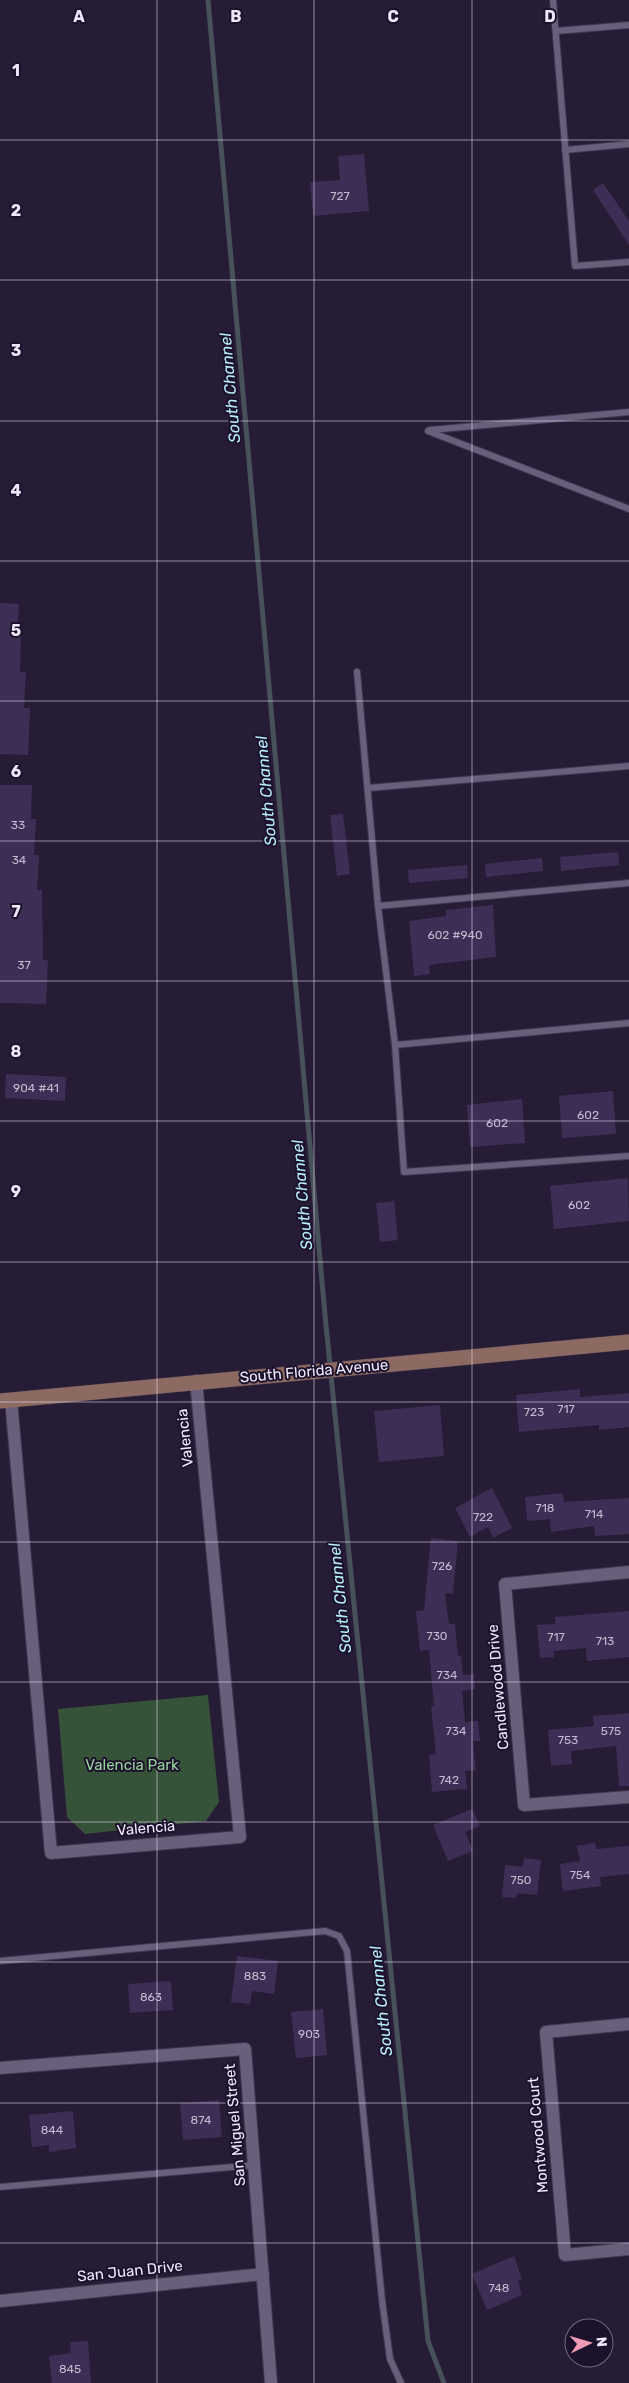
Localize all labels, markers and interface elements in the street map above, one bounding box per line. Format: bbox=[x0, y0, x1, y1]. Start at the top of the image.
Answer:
text: A bbox=[73, 7, 85, 26]
text: B bbox=[230, 7, 242, 26]
text: C bbox=[387, 7, 399, 26]
text: D bbox=[544, 7, 556, 26]
text: 1 bbox=[12, 61, 20, 80]
house number: 727 bbox=[330, 189, 350, 203]
text: 2 bbox=[11, 201, 21, 220]
water label: South Channel bbox=[216, 331, 244, 444]
text: 3 bbox=[11, 341, 21, 360]
text: 4 bbox=[11, 481, 22, 500]
text: 5 bbox=[11, 621, 21, 640]
water label: South Channel bbox=[252, 734, 280, 847]
text: 6 bbox=[11, 762, 21, 781]
house number: 33 bbox=[11, 818, 25, 832]
house number: 34 bbox=[12, 853, 27, 867]
text: 7 bbox=[11, 902, 21, 921]
house number: 602 #940 bbox=[427, 928, 483, 942]
house number: 37 bbox=[17, 958, 31, 972]
text: 8 bbox=[11, 1042, 22, 1061]
house number: 904 #41 bbox=[13, 1081, 59, 1095]
house number: 602 bbox=[577, 1108, 599, 1122]
house number: 602 bbox=[486, 1116, 508, 1130]
water label: South Channel bbox=[288, 1138, 316, 1251]
text: 9 bbox=[11, 1182, 21, 1201]
house number: 602 bbox=[568, 1198, 590, 1212]
street label: South Florida Avenue bbox=[239, 1356, 389, 1386]
house number: 717 bbox=[557, 1402, 575, 1416]
house number: 723 bbox=[524, 1405, 544, 1419]
street label: Valencia bbox=[173, 1408, 197, 1468]
house number: 718 bbox=[536, 1501, 554, 1515]
house number: 714 bbox=[585, 1507, 604, 1521]
house number: 722 bbox=[473, 1510, 493, 1524]
water label: South Channel bbox=[325, 1541, 355, 1654]
house number: 726 bbox=[432, 1559, 452, 1573]
street label: Candlewood Drive bbox=[484, 1624, 512, 1750]
house number: 730 bbox=[427, 1629, 448, 1643]
house number: 717 bbox=[547, 1630, 565, 1644]
house number: 713 bbox=[596, 1634, 614, 1648]
house number: 734 bbox=[437, 1668, 458, 1682]
house number: 734 bbox=[446, 1724, 467, 1738]
house number: 575 bbox=[601, 1724, 621, 1738]
house number: 753 bbox=[558, 1733, 578, 1747]
park label: Valencia Park bbox=[85, 1756, 179, 1774]
house number: 742 bbox=[439, 1773, 459, 1787]
street label: Valencia bbox=[116, 1816, 176, 1840]
house number: 754 bbox=[570, 1868, 591, 1882]
house number: 750 bbox=[511, 1873, 531, 1887]
water label: South Channel bbox=[366, 1944, 396, 2057]
house number: 883 bbox=[244, 1969, 266, 1983]
house number: 863 bbox=[140, 1990, 162, 2004]
house number: 903 bbox=[298, 2027, 320, 2041]
street label: San Miguel Street bbox=[221, 2063, 249, 2187]
street label: Montwood Court bbox=[524, 2076, 552, 2194]
house number: 874 bbox=[191, 2113, 212, 2127]
house number: 844 bbox=[41, 2123, 64, 2137]
street label: San Juan Drive bbox=[76, 2257, 184, 2285]
house number: 748 bbox=[489, 2281, 509, 2295]
north arrow bbox=[564, 2318, 614, 2368]
text: N bbox=[593, 2336, 610, 2348]
house number: 845 bbox=[59, 2362, 81, 2376]

